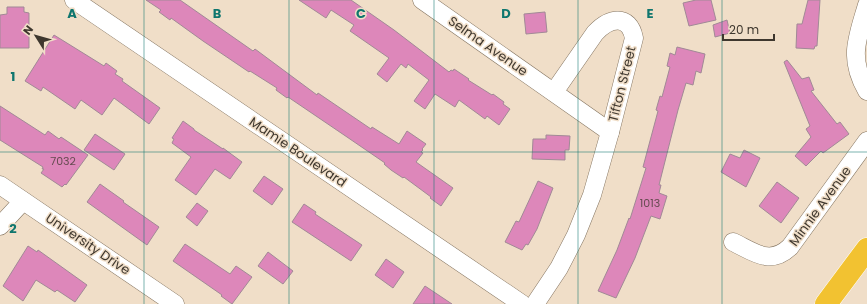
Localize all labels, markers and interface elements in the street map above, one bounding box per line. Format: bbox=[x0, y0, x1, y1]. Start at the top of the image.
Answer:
text: A bbox=[67, 4, 77, 23]
text: B bbox=[213, 4, 222, 23]
text: C bbox=[356, 4, 366, 23]
text: D bbox=[501, 4, 511, 23]
text: E bbox=[646, 4, 654, 23]
street label: Selma Avenue bbox=[444, 11, 532, 81]
north arrow bbox=[16, 16, 56, 56]
scale bar bbox=[723, 16, 774, 42]
text: 20 m bbox=[729, 21, 759, 38]
text: N bbox=[19, 22, 37, 38]
street label: Tifton Street bbox=[603, 44, 641, 124]
text: 1 bbox=[11, 67, 15, 86]
street label: Mamie Boulevard bbox=[246, 112, 350, 192]
house number: 7032 bbox=[50, 153, 76, 169]
street label: Minnie Avenue bbox=[785, 162, 855, 250]
house number: 1013 bbox=[640, 195, 660, 211]
street label: University Drive bbox=[42, 209, 134, 279]
text: 2 bbox=[9, 219, 17, 238]

